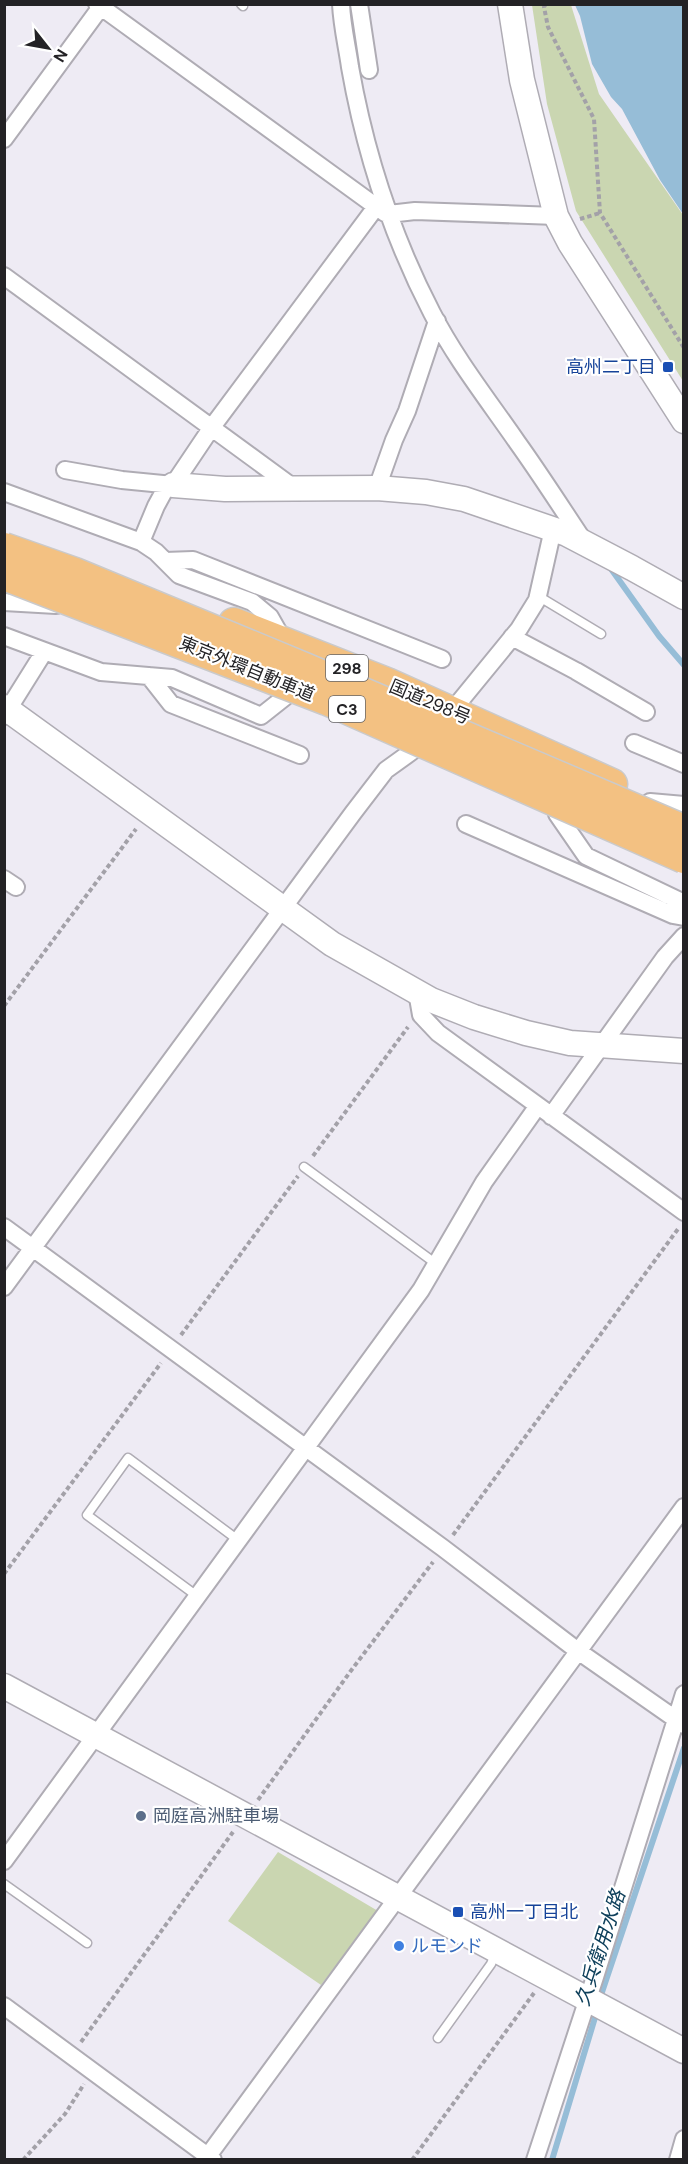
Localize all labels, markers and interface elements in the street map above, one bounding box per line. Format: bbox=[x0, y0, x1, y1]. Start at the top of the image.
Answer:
north arrow bbox=[18, 18, 78, 78]
text: N bbox=[48, 45, 72, 66]
place label: 高州二丁目 bbox=[566, 355, 656, 379]
marker: 高州二丁目 bbox=[661, 360, 675, 374]
street label: 東京外環自動車道 bbox=[176, 631, 318, 707]
road number: 298 bbox=[326, 655, 368, 681]
street label: 国道298号 bbox=[386, 674, 474, 730]
road number: C3 bbox=[329, 696, 365, 722]
place label: 岡庭高洲駐車場 bbox=[153, 1804, 279, 1828]
marker: 岡庭高洲駐車場 bbox=[134, 1809, 148, 1823]
water label: 久兵衛用水路 bbox=[569, 1885, 632, 2009]
place label: 高州一丁目北 bbox=[470, 1900, 578, 1924]
marker: 高州一丁目北 bbox=[451, 1905, 465, 1919]
place label: ルモンド bbox=[411, 1934, 483, 1958]
marker: ルモンド bbox=[392, 1939, 406, 1953]

